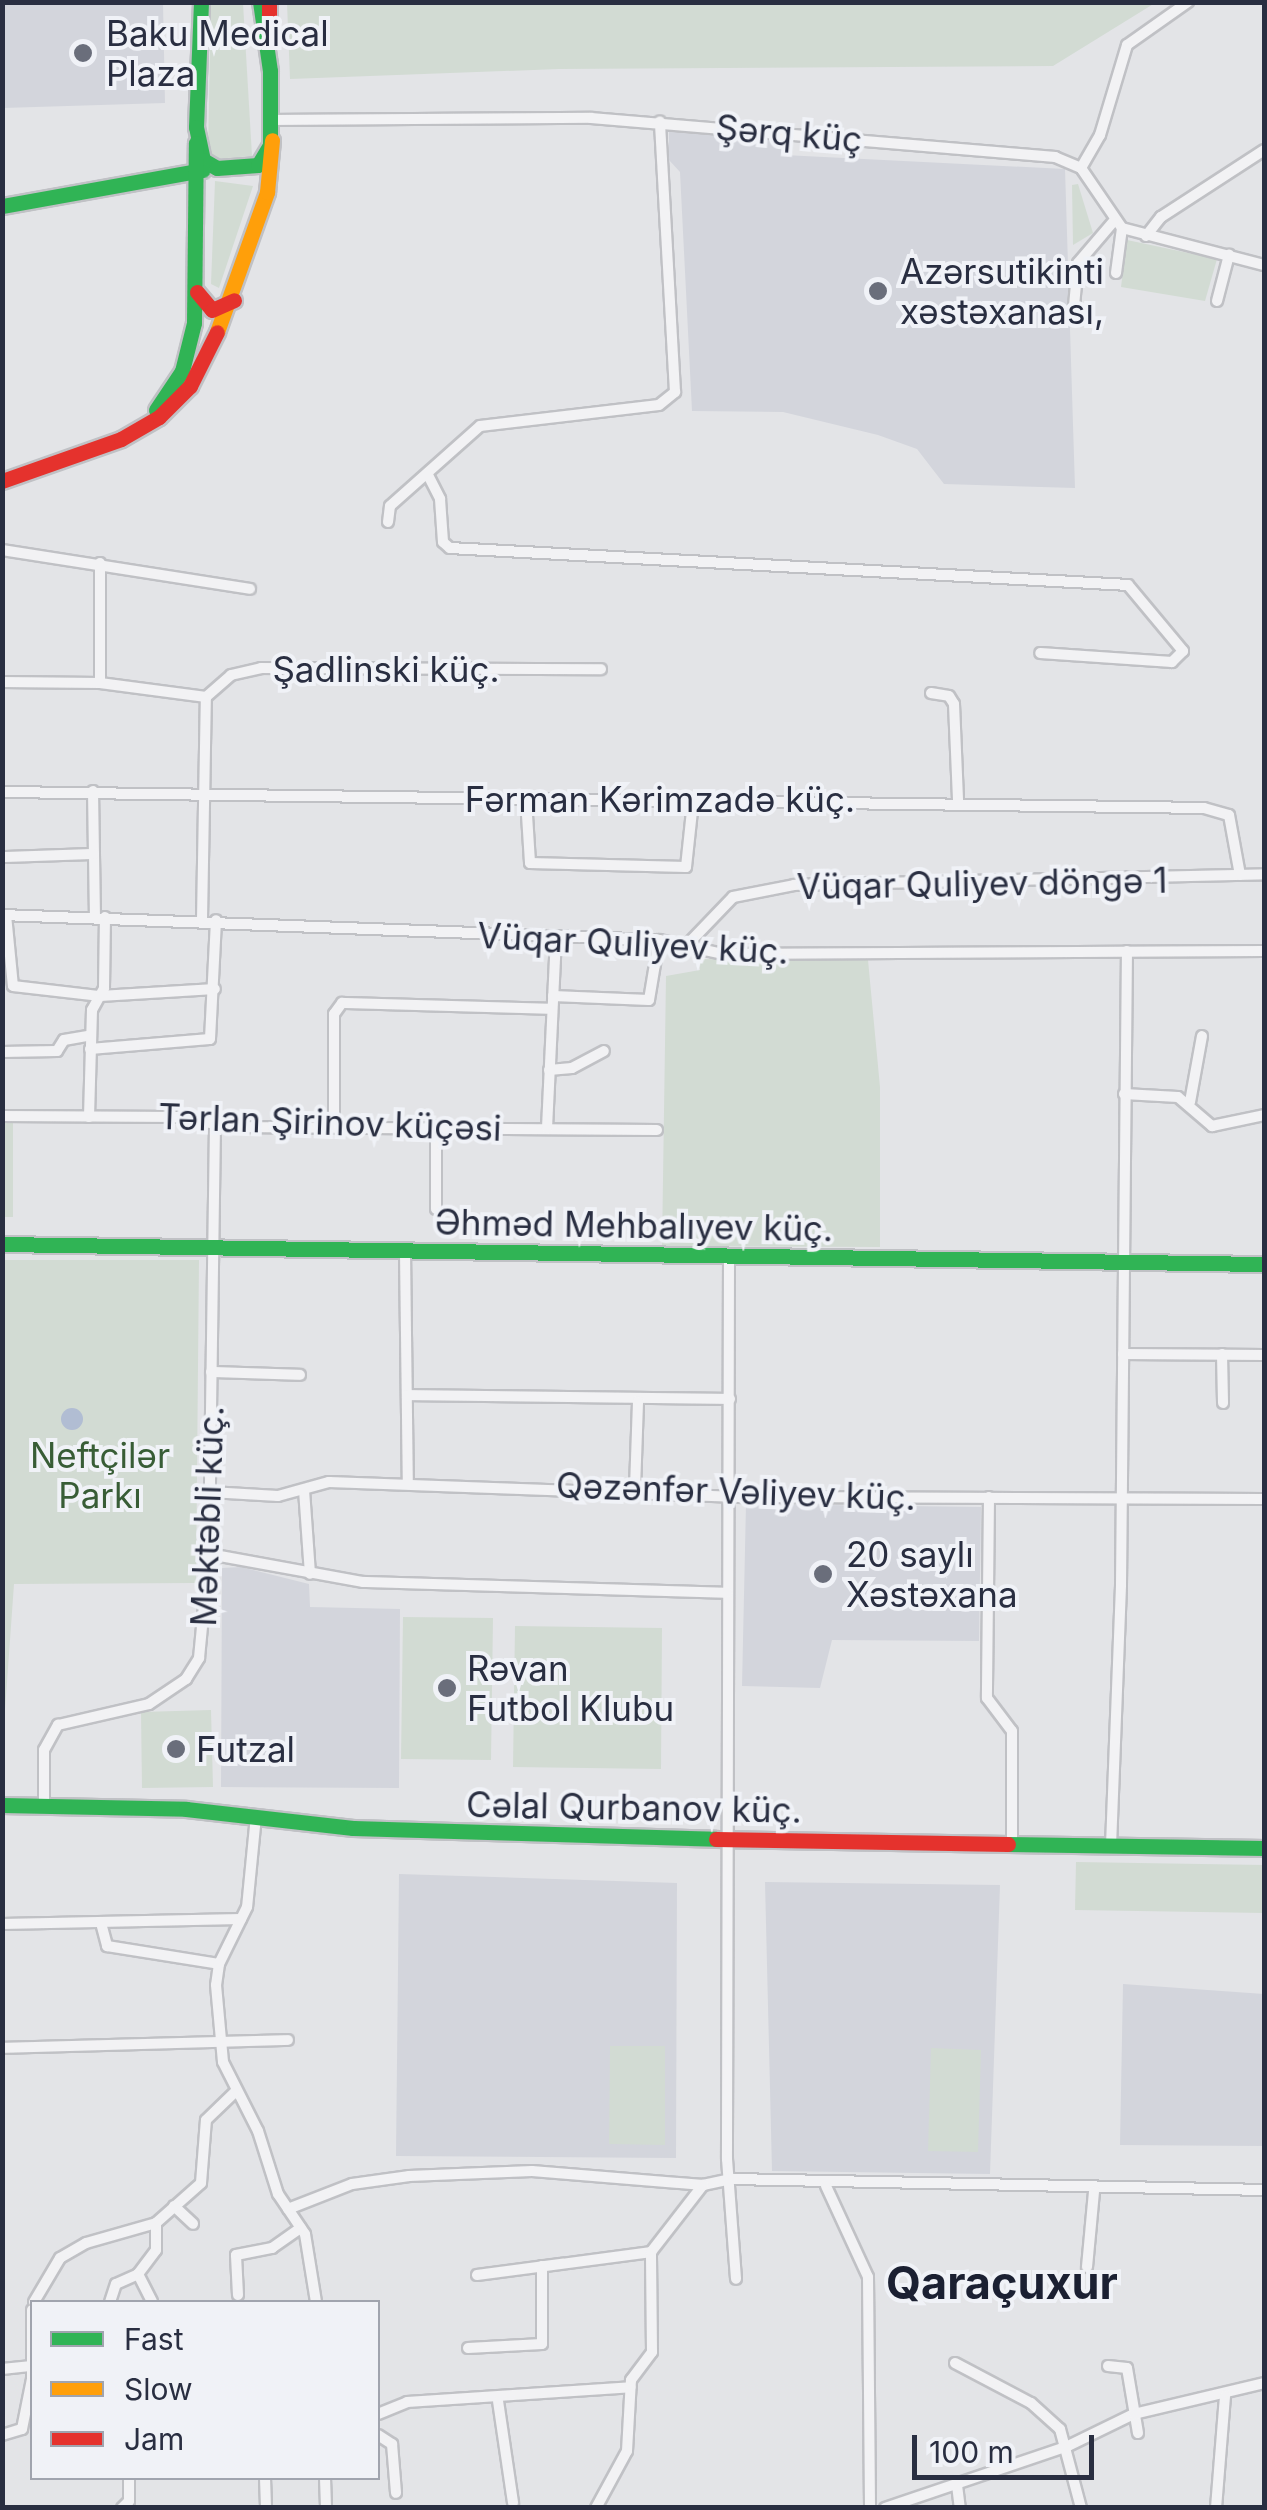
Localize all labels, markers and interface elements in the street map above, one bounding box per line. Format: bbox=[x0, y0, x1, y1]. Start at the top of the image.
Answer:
place label: Baku Medical Plaza bbox=[106, 12, 329, 94]
marker: Baku Medical Plaza bbox=[70, 40, 96, 66]
street label: Şərq küç bbox=[714, 106, 864, 160]
place label: Azərsutikinti xəstəxanası, bbox=[900, 250, 1104, 332]
marker: Azərsutikinti xəstəxanası, bbox=[865, 278, 891, 304]
street label: Şadlinski küç. bbox=[272, 648, 500, 690]
street label: Fərman Kərimzadə küç. bbox=[465, 778, 855, 820]
street label: Vüqar Quliyev döngə 1 bbox=[796, 859, 1168, 907]
street label: Vüqar Quliyev küç. bbox=[476, 914, 790, 972]
street label: Tərlan Şirinov küçəsi bbox=[158, 1095, 502, 1149]
street label: Əhməd Mehbalıyev küç. bbox=[434, 1201, 834, 1249]
street label: Məktəbli küç. bbox=[182, 1405, 232, 1627]
park label: Neftçilər Parkı bbox=[30, 1434, 170, 1516]
street label: Qəzənfər Vəliyev küç. bbox=[555, 1464, 917, 1518]
place label: 20 saylı Xəstəxana bbox=[846, 1533, 1018, 1615]
marker: 20 saylı Xəstəxana bbox=[810, 1561, 836, 1587]
place label: Rəvan Futbol Klubu bbox=[467, 1647, 674, 1729]
marker: Rəvan Futbol Klubu bbox=[436, 1677, 458, 1699]
place label: Futzal bbox=[196, 1728, 295, 1770]
marker: Futzal bbox=[165, 1738, 187, 1760]
street label: Cəlal Qurbanov küç. bbox=[466, 1783, 802, 1831]
district label: Qaraçuxur bbox=[886, 2256, 1118, 2310]
legend bbox=[30, 2300, 380, 2480]
text: Fast bbox=[124, 2321, 183, 2357]
text: Slow bbox=[124, 2371, 193, 2407]
scale bar bbox=[917, 2415, 1100, 2477]
text: Jam bbox=[124, 2421, 184, 2457]
text: 100 m bbox=[929, 2434, 1014, 2470]

